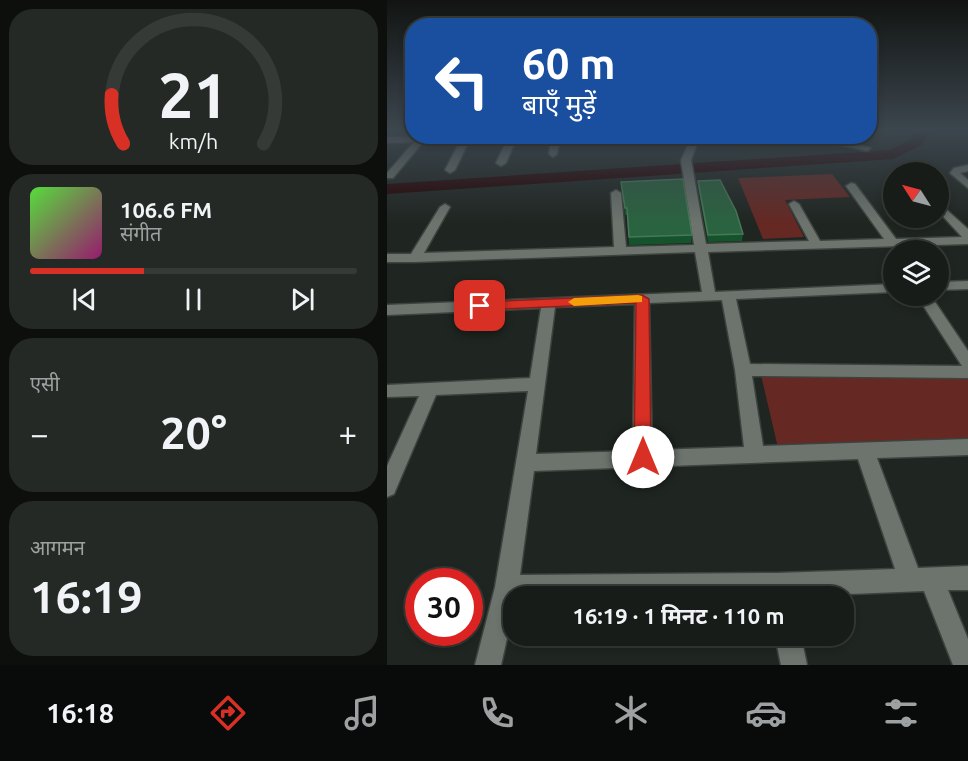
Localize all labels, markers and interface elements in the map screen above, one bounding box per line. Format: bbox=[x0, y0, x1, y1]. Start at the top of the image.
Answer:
text: 60 m bbox=[522, 40, 616, 87]
icon: left bbox=[423, 42, 501, 120]
text: 21 bbox=[158, 60, 229, 130]
text: बाएँ मुड़ें bbox=[522, 89, 596, 119]
text: km/h bbox=[169, 129, 218, 153]
north arrow bbox=[883, 162, 949, 228]
map controls bbox=[883, 162, 949, 306]
text: 106.6 FM bbox=[120, 197, 212, 222]
text: संगीत bbox=[120, 222, 161, 245]
button: layers bbox=[883, 240, 949, 306]
pin bbox=[454, 280, 505, 331]
icon: previous bbox=[68, 283, 101, 316]
icon: pause bbox=[177, 283, 210, 316]
icon: next bbox=[286, 283, 319, 316]
icon: arrive bbox=[463, 289, 496, 322]
text: एसी bbox=[30, 372, 60, 395]
text: 20° bbox=[160, 407, 227, 458]
text: − bbox=[30, 415, 49, 452]
text: + bbox=[338, 415, 357, 452]
position arrow bbox=[611, 425, 675, 489]
text: आगमन bbox=[30, 536, 85, 559]
speed limit sign: 30 bbox=[405, 568, 483, 646]
text: 16:19 bbox=[30, 571, 143, 622]
text: 16:19 · 1 मिनट · 110 m bbox=[573, 603, 784, 628]
icon: directions bbox=[207, 692, 249, 734]
icon: music bbox=[341, 692, 383, 734]
icon: phone bbox=[476, 692, 518, 734]
icon: climate bbox=[610, 692, 652, 734]
icon: car bbox=[745, 692, 787, 734]
icon: filters bbox=[880, 692, 922, 734]
text: 16:18 bbox=[46, 698, 114, 728]

